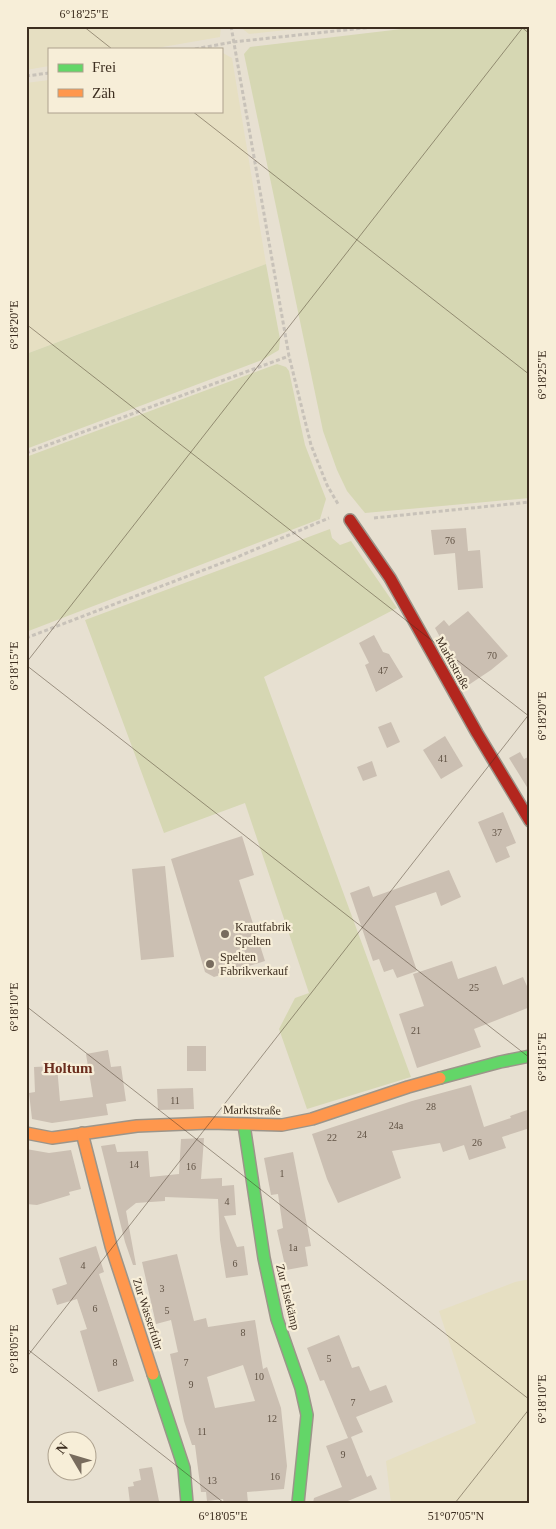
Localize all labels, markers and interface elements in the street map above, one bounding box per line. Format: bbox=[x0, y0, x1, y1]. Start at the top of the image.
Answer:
text: 6°18'25"E bbox=[59, 7, 109, 21]
legend bbox=[48, 48, 222, 112]
text: Frei bbox=[92, 59, 116, 75]
text: Zäh bbox=[92, 85, 116, 101]
text: 6°18'20"E bbox=[7, 300, 21, 350]
text: 6°18'25"E bbox=[535, 350, 549, 400]
house number: 76 bbox=[445, 535, 455, 546]
street label: Marktstraße bbox=[433, 634, 473, 692]
text: 6°18'15"E bbox=[7, 641, 21, 691]
house number: 70 bbox=[487, 650, 497, 661]
house number: 47 bbox=[378, 665, 388, 676]
text: 6°18'20"E bbox=[535, 691, 549, 741]
house number: 41 bbox=[438, 753, 448, 764]
house number: 37 bbox=[492, 827, 502, 838]
place label: Krautfabrik Spelten bbox=[235, 920, 291, 948]
marker: Krautfabrik Spelten bbox=[219, 928, 231, 940]
place label: Spelten Fabrikverkauf bbox=[220, 950, 288, 978]
marker: Spelten Fabrikverkauf bbox=[204, 958, 216, 970]
text: 6°18'10"E bbox=[7, 982, 21, 1032]
house number: 25 bbox=[469, 982, 479, 993]
house number: 21 bbox=[411, 1025, 421, 1036]
text: 6°18'15"E bbox=[535, 1032, 549, 1082]
district label: Holtum bbox=[43, 1060, 93, 1076]
house number: 11 bbox=[170, 1095, 180, 1106]
house number: 28 bbox=[426, 1101, 436, 1112]
street label: Marktstraße bbox=[223, 1102, 281, 1118]
house number: 24a bbox=[389, 1120, 404, 1131]
house number: 24 bbox=[357, 1129, 367, 1140]
house number: 22 bbox=[327, 1132, 337, 1143]
house number: 26 bbox=[472, 1137, 482, 1148]
house number: 14 bbox=[129, 1159, 139, 1170]
house number: 16 bbox=[186, 1161, 196, 1172]
house number: 1 bbox=[280, 1168, 285, 1179]
house number: 4 bbox=[225, 1196, 230, 1207]
house number: 1a bbox=[288, 1242, 298, 1253]
house number: 6 bbox=[233, 1258, 238, 1269]
house number: 4 bbox=[81, 1260, 86, 1271]
street label: Zur Elsekämp bbox=[273, 1262, 303, 1332]
street label: Zur Wasserfuhr bbox=[130, 1276, 166, 1352]
house number: 3 bbox=[160, 1283, 165, 1294]
house number: 6 bbox=[93, 1303, 98, 1314]
house number: 5 bbox=[165, 1305, 170, 1316]
text: 6°18'05"E bbox=[7, 1324, 21, 1374]
house number: 8 bbox=[241, 1327, 246, 1338]
house number: 5 bbox=[327, 1353, 332, 1364]
house number: 8 bbox=[113, 1357, 118, 1368]
house number: 7 bbox=[184, 1357, 189, 1368]
house number: 10 bbox=[254, 1371, 264, 1382]
text: 6°18'10"E bbox=[535, 1374, 549, 1424]
house number: 9 bbox=[189, 1379, 194, 1390]
house number: 7 bbox=[351, 1397, 356, 1408]
house number: 12 bbox=[267, 1413, 277, 1424]
house number: 11 bbox=[197, 1426, 207, 1437]
north arrow bbox=[48, 1432, 98, 1482]
text: N bbox=[53, 1440, 71, 1457]
house number: 9 bbox=[341, 1449, 346, 1460]
house number: 16 bbox=[270, 1471, 280, 1482]
house number: 13 bbox=[207, 1475, 217, 1486]
text: 6°18'05"E bbox=[198, 1509, 248, 1523]
text: 51°07'05"N bbox=[428, 1509, 485, 1523]

